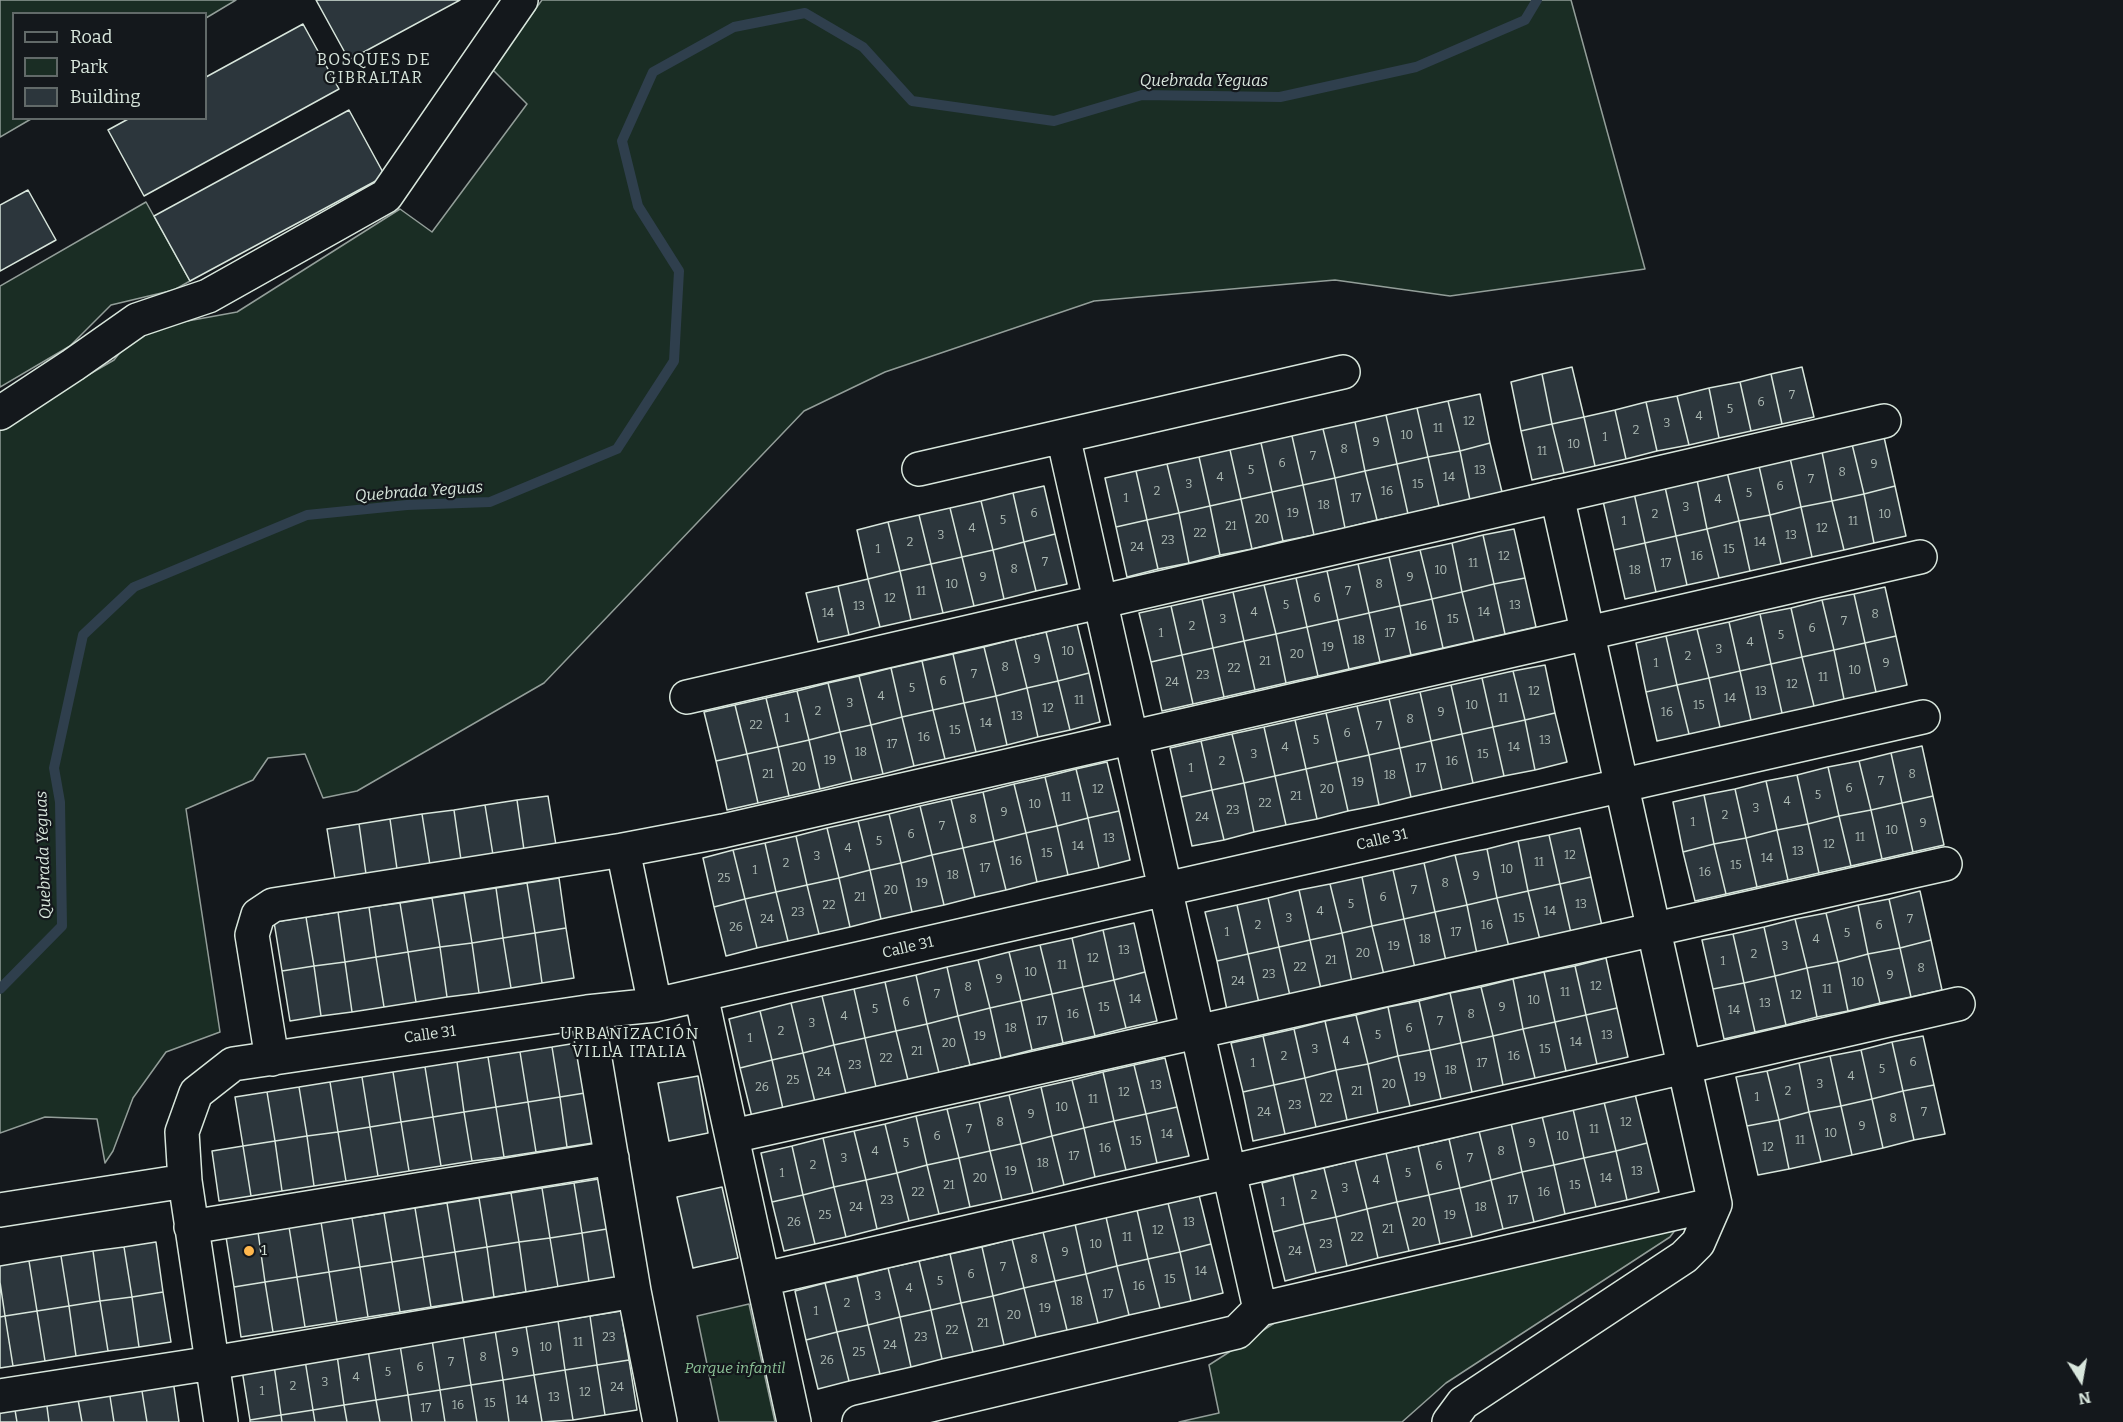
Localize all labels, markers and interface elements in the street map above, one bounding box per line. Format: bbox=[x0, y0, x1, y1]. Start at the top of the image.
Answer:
legend bbox=[12, 12, 207, 120]
text: Road bbox=[70, 26, 112, 48]
district label: BOSQUES DE GIBRALTAR bbox=[317, 51, 431, 89]
text: Park bbox=[70, 56, 108, 78]
water label: Quebrada Yeguas bbox=[1140, 72, 1268, 92]
text: Building bbox=[70, 86, 141, 108]
house number: 7 bbox=[1789, 389, 1795, 403]
house number: 6 bbox=[1757, 396, 1765, 410]
house number: 5 bbox=[1727, 403, 1733, 417]
house number: 4 bbox=[1695, 410, 1703, 424]
house number: 12 bbox=[1463, 415, 1475, 429]
house number: 3 bbox=[1664, 417, 1670, 431]
house number: 11 bbox=[1433, 422, 1443, 436]
house number: 2 bbox=[1633, 424, 1639, 438]
house number: 10 bbox=[1401, 429, 1413, 443]
house number: 1 bbox=[1603, 431, 1607, 445]
house number: 9 bbox=[1372, 436, 1380, 450]
house number: 10 bbox=[1568, 438, 1580, 452]
house number: 8 bbox=[1340, 443, 1348, 457]
house number: 11 bbox=[1537, 445, 1547, 459]
house number: 7 bbox=[1310, 450, 1316, 464]
house number: 6 bbox=[1278, 457, 1286, 471]
house number: 9 bbox=[1870, 458, 1878, 472]
house number: 5 bbox=[1248, 464, 1254, 478]
house number: 13 bbox=[1474, 464, 1486, 478]
house number: 8 bbox=[1838, 466, 1846, 480]
house number: 4 bbox=[1216, 471, 1224, 485]
house number: 14 bbox=[1443, 471, 1455, 485]
house number: 7 bbox=[1808, 473, 1814, 487]
water label: Quebrada Yeguas bbox=[354, 478, 484, 506]
house number: 3 bbox=[1186, 478, 1192, 492]
house number: 15 bbox=[1412, 478, 1424, 492]
house number: 6 bbox=[1776, 480, 1784, 494]
house number: 2 bbox=[1154, 485, 1160, 499]
house number: 16 bbox=[1381, 485, 1393, 499]
house number: 5 bbox=[1746, 487, 1752, 501]
house number: 1 bbox=[1124, 492, 1128, 506]
house number: 17 bbox=[1351, 492, 1361, 506]
house number: 4 bbox=[1714, 493, 1722, 507]
house number: 18 bbox=[1318, 499, 1330, 513]
house number: 3 bbox=[1683, 501, 1689, 515]
house number: 6 bbox=[1030, 507, 1038, 521]
house number: 19 bbox=[1287, 507, 1299, 521]
house number: 2 bbox=[1652, 508, 1658, 522]
house number: 10 bbox=[1879, 508, 1891, 522]
house number: 20 bbox=[1255, 513, 1269, 527]
house number: 5 bbox=[1000, 514, 1006, 528]
house number: 1 bbox=[1622, 515, 1626, 529]
house number: 11 bbox=[1848, 515, 1858, 529]
house number: 21 bbox=[1225, 520, 1237, 534]
house number: 4 bbox=[968, 522, 976, 536]
house number: 12 bbox=[1816, 522, 1828, 536]
house number: 22 bbox=[1193, 527, 1207, 541]
house number: 3 bbox=[938, 529, 944, 543]
house number: 13 bbox=[1785, 529, 1797, 543]
house number: 23 bbox=[1161, 534, 1175, 548]
house number: 2 bbox=[907, 536, 913, 550]
house number: 14 bbox=[1754, 536, 1766, 550]
house number: 24 bbox=[1130, 541, 1144, 555]
house number: 1 bbox=[876, 543, 880, 557]
house number: 15 bbox=[1723, 543, 1735, 557]
house number: 12 bbox=[1498, 550, 1510, 564]
house number: 16 bbox=[1691, 550, 1703, 564]
house number: 7 bbox=[1042, 556, 1048, 570]
house number: 11 bbox=[1468, 557, 1478, 571]
house number: 17 bbox=[1661, 557, 1671, 571]
house number: 8 bbox=[1010, 563, 1018, 577]
house number: 10 bbox=[1435, 564, 1447, 578]
house number: 18 bbox=[1629, 564, 1641, 578]
house number: 9 bbox=[979, 571, 987, 585]
house number: 9 bbox=[1406, 571, 1414, 585]
house number: 10 bbox=[946, 578, 958, 592]
house number: 8 bbox=[1375, 578, 1383, 592]
house number: 11 bbox=[916, 585, 926, 599]
house number: 7 bbox=[1345, 585, 1351, 599]
house number: 12 bbox=[884, 592, 896, 606]
house number: 6 bbox=[1313, 592, 1321, 606]
house number: 5 bbox=[1283, 599, 1289, 613]
house number: 13 bbox=[1509, 599, 1521, 613]
house number: 13 bbox=[853, 600, 865, 614]
house number: 4 bbox=[1250, 606, 1258, 620]
house number: 14 bbox=[1478, 606, 1490, 620]
house number: 14 bbox=[822, 607, 834, 621]
house number: 8 bbox=[1871, 608, 1879, 622]
house number: 3 bbox=[1220, 613, 1226, 627]
house number: 15 bbox=[1447, 613, 1459, 627]
house number: 7 bbox=[1841, 615, 1847, 629]
house number: 2 bbox=[1189, 620, 1195, 634]
house number: 16 bbox=[1415, 620, 1427, 634]
house number: 6 bbox=[1808, 622, 1816, 636]
house number: 1 bbox=[1159, 627, 1163, 641]
house number: 17 bbox=[1385, 627, 1395, 641]
house number: 5 bbox=[1778, 629, 1784, 643]
house number: 18 bbox=[1353, 634, 1365, 648]
house number: 4 bbox=[1746, 636, 1754, 650]
house number: 19 bbox=[1322, 641, 1334, 655]
house number: 3 bbox=[1716, 643, 1722, 657]
house number: 10 bbox=[1062, 645, 1074, 659]
house number: 20 bbox=[1290, 648, 1304, 662]
house number: 2 bbox=[1685, 650, 1691, 664]
house number: 9 bbox=[1033, 653, 1041, 667]
house number: 21 bbox=[1259, 655, 1271, 669]
house number: 1 bbox=[1654, 657, 1658, 671]
house number: 9 bbox=[1882, 657, 1890, 671]
house number: 8 bbox=[1001, 661, 1009, 675]
house number: 22 bbox=[1227, 662, 1241, 676]
house number: 10 bbox=[1849, 664, 1861, 678]
house number: 7 bbox=[971, 668, 977, 682]
house number: 23 bbox=[1196, 669, 1210, 683]
house number: 11 bbox=[1818, 671, 1828, 685]
house number: 6 bbox=[939, 675, 947, 689]
house number: 24 bbox=[1165, 676, 1179, 690]
house number: 12 bbox=[1786, 678, 1798, 692]
house number: 5 bbox=[909, 682, 915, 696]
house number: 12 bbox=[1528, 685, 1540, 699]
house number: 13 bbox=[1755, 685, 1767, 699]
house number: 4 bbox=[877, 690, 885, 704]
house number: 11 bbox=[1498, 692, 1508, 706]
house number: 14 bbox=[1724, 692, 1736, 706]
house number: 11 bbox=[1074, 694, 1084, 708]
house number: 3 bbox=[847, 697, 853, 711]
house number: 10 bbox=[1466, 699, 1478, 713]
house number: 15 bbox=[1693, 699, 1705, 713]
house number: 12 bbox=[1042, 702, 1054, 716]
house number: 2 bbox=[815, 705, 821, 719]
house number: 9 bbox=[1437, 706, 1445, 720]
house number: 16 bbox=[1661, 706, 1673, 720]
house number: 13 bbox=[1011, 710, 1023, 724]
house number: 1 bbox=[785, 712, 789, 726]
house number: 8 bbox=[1406, 713, 1414, 727]
house number: 14 bbox=[980, 717, 992, 731]
house number: 22 bbox=[749, 719, 763, 733]
house number: 7 bbox=[1376, 720, 1382, 734]
house number: 15 bbox=[949, 724, 961, 738]
house number: 6 bbox=[1343, 727, 1351, 741]
house number: 16 bbox=[918, 731, 930, 745]
house number: 5 bbox=[1313, 734, 1319, 748]
house number: 13 bbox=[1539, 734, 1551, 748]
house number: 17 bbox=[887, 738, 897, 752]
house number: 4 bbox=[1281, 741, 1289, 755]
house number: 14 bbox=[1508, 741, 1520, 755]
house number: 18 bbox=[855, 746, 867, 760]
house number: 3 bbox=[1251, 748, 1257, 762]
house number: 15 bbox=[1477, 748, 1489, 762]
house number: 19 bbox=[824, 754, 836, 768]
house number: 2 bbox=[1219, 755, 1225, 769]
house number: 16 bbox=[1446, 755, 1458, 769]
house number: 20 bbox=[792, 761, 806, 775]
house number: 1 bbox=[1189, 762, 1193, 776]
house number: 17 bbox=[1416, 762, 1426, 776]
house number: 21 bbox=[762, 768, 774, 782]
house number: 8 bbox=[1908, 768, 1916, 782]
house number: 18 bbox=[1384, 769, 1396, 783]
house number: 7 bbox=[1878, 775, 1884, 789]
house number: 19 bbox=[1352, 776, 1364, 790]
house number: 6 bbox=[1845, 782, 1853, 796]
house number: 12 bbox=[1092, 783, 1104, 797]
house number: 20 bbox=[1320, 783, 1334, 797]
house number: 5 bbox=[1815, 789, 1821, 803]
water label: Quebrada Yeguas bbox=[32, 790, 56, 920]
house number: 21 bbox=[1290, 790, 1302, 804]
house number: 11 bbox=[1061, 791, 1071, 805]
house number: 4 bbox=[1783, 795, 1791, 809]
house number: 22 bbox=[1258, 797, 1272, 811]
house number: 10 bbox=[1029, 798, 1041, 812]
house number: 3 bbox=[1753, 802, 1759, 816]
house number: 23 bbox=[1226, 804, 1240, 818]
house number: 9 bbox=[1000, 806, 1008, 820]
house number: 2 bbox=[1722, 809, 1728, 823]
house number: 24 bbox=[1195, 811, 1209, 825]
house number: 8 bbox=[969, 813, 977, 827]
house number: 1 bbox=[1691, 816, 1695, 830]
house number: 9 bbox=[1919, 817, 1927, 831]
house number: 7 bbox=[939, 820, 945, 834]
house number: 10 bbox=[1886, 824, 1898, 838]
street label: Calle 31 bbox=[1355, 825, 1409, 855]
house number: 6 bbox=[907, 828, 915, 842]
house number: 11 bbox=[1855, 831, 1865, 845]
house number: 13 bbox=[1103, 832, 1115, 846]
house number: 5 bbox=[876, 835, 882, 849]
house number: 12 bbox=[1823, 838, 1835, 852]
house number: 14 bbox=[1072, 840, 1084, 854]
house number: 4 bbox=[844, 842, 852, 856]
house number: 13 bbox=[1792, 845, 1804, 859]
house number: 15 bbox=[1041, 847, 1053, 861]
house number: 12 bbox=[1564, 849, 1576, 863]
house number: 3 bbox=[814, 850, 820, 864]
house number: 14 bbox=[1761, 852, 1773, 866]
house number: 16 bbox=[1010, 855, 1022, 869]
house number: 11 bbox=[1534, 856, 1544, 870]
house number: 2 bbox=[783, 857, 789, 871]
house number: 15 bbox=[1730, 859, 1742, 873]
house number: 17 bbox=[980, 862, 990, 876]
house number: 10 bbox=[1501, 863, 1513, 877]
house number: 1 bbox=[753, 864, 757, 878]
house number: 16 bbox=[1699, 866, 1711, 880]
house number: 18 bbox=[947, 869, 959, 883]
house number: 9 bbox=[1472, 870, 1480, 884]
house number: 25 bbox=[718, 872, 730, 886]
house number: 19 bbox=[916, 877, 928, 891]
house number: 8 bbox=[1441, 877, 1449, 891]
house number: 20 bbox=[884, 884, 898, 898]
house number: 7 bbox=[1411, 884, 1417, 898]
house number: 21 bbox=[854, 891, 866, 905]
house number: 6 bbox=[1379, 891, 1387, 905]
house number: 5 bbox=[1348, 898, 1354, 912]
house number: 13 bbox=[1575, 898, 1587, 912]
house number: 22 bbox=[822, 899, 836, 913]
house number: 4 bbox=[1316, 905, 1324, 919]
house number: 14 bbox=[1544, 905, 1556, 919]
house number: 23 bbox=[791, 906, 805, 920]
house number: 3 bbox=[1286, 912, 1292, 926]
house number: 15 bbox=[1513, 912, 1525, 926]
house number: 24 bbox=[760, 913, 774, 927]
house number: 7 bbox=[1907, 913, 1913, 927]
house number: 2 bbox=[1255, 919, 1261, 933]
house number: 16 bbox=[1481, 919, 1493, 933]
house number: 6 bbox=[1875, 919, 1883, 933]
house number: 26 bbox=[729, 921, 743, 935]
house number: 1 bbox=[1225, 926, 1229, 940]
house number: 17 bbox=[1451, 926, 1461, 940]
house number: 5 bbox=[1844, 927, 1850, 941]
street label: Calle 31 bbox=[881, 933, 935, 963]
house number: 18 bbox=[1419, 933, 1431, 947]
house number: 4 bbox=[1812, 933, 1820, 947]
house number: 19 bbox=[1388, 940, 1400, 954]
house number: 3 bbox=[1782, 940, 1788, 954]
house number: 13 bbox=[1118, 944, 1130, 958]
house number: 20 bbox=[1356, 947, 1370, 961]
house number: 2 bbox=[1751, 948, 1757, 962]
house number: 12 bbox=[1087, 952, 1099, 966]
house number: 21 bbox=[1325, 954, 1337, 968]
house number: 1 bbox=[1721, 955, 1725, 969]
house number: 11 bbox=[1057, 959, 1067, 973]
house number: 22 bbox=[1293, 961, 1307, 975]
house number: 8 bbox=[1917, 962, 1925, 976]
house number: 10 bbox=[1025, 966, 1037, 980]
house number: 23 bbox=[1262, 968, 1276, 982]
house number: 9 bbox=[1886, 969, 1894, 983]
house number: 9 bbox=[995, 973, 1003, 987]
house number: 24 bbox=[1231, 975, 1245, 989]
house number: 10 bbox=[1852, 976, 1864, 990]
house number: 12 bbox=[1590, 980, 1602, 994]
house number: 8 bbox=[964, 981, 972, 995]
house number: 11 bbox=[1822, 983, 1832, 997]
house number: 11 bbox=[1560, 986, 1570, 1000]
house number: 7 bbox=[934, 988, 940, 1002]
house number: 12 bbox=[1790, 989, 1802, 1003]
house number: 14 bbox=[1129, 993, 1141, 1007]
house number: 10 bbox=[1528, 994, 1540, 1008]
house number: 6 bbox=[902, 996, 910, 1010]
house number: 13 bbox=[1759, 997, 1771, 1011]
house number: 15 bbox=[1098, 1001, 1110, 1015]
house number: 9 bbox=[1498, 1001, 1506, 1015]
house number: 5 bbox=[872, 1003, 878, 1017]
house number: 14 bbox=[1728, 1004, 1740, 1018]
house number: 16 bbox=[1067, 1008, 1079, 1022]
house number: 8 bbox=[1467, 1008, 1475, 1022]
house number: 4 bbox=[840, 1010, 848, 1024]
house number: 17 bbox=[1037, 1015, 1047, 1029]
house number: 7 bbox=[1437, 1015, 1443, 1029]
house number: 3 bbox=[809, 1017, 815, 1031]
street label: Calle 31 bbox=[403, 1022, 457, 1048]
house number: 18 bbox=[1005, 1022, 1017, 1036]
house number: 6 bbox=[1405, 1022, 1413, 1036]
district label: URBANIZACIÓN VILLA ITALIA bbox=[560, 1025, 700, 1063]
house number: 2 bbox=[778, 1025, 784, 1039]
house number: 5 bbox=[1375, 1029, 1381, 1043]
house number: 13 bbox=[1601, 1029, 1613, 1043]
house number: 19 bbox=[974, 1030, 986, 1044]
house number: 1 bbox=[748, 1032, 752, 1046]
house number: 4 bbox=[1342, 1035, 1350, 1049]
house number: 14 bbox=[1570, 1036, 1582, 1050]
house number: 20 bbox=[942, 1037, 956, 1051]
house number: 3 bbox=[1312, 1043, 1318, 1057]
house number: 15 bbox=[1539, 1043, 1551, 1057]
house number: 21 bbox=[911, 1045, 923, 1059]
house number: 2 bbox=[1281, 1050, 1287, 1064]
house number: 16 bbox=[1508, 1050, 1520, 1064]
house number: 22 bbox=[879, 1052, 893, 1066]
house number: 6 bbox=[1909, 1056, 1917, 1070]
house number: 1 bbox=[1251, 1057, 1255, 1071]
house number: 17 bbox=[1477, 1057, 1487, 1071]
house number: 23 bbox=[848, 1059, 862, 1073]
house number: 5 bbox=[1879, 1063, 1885, 1077]
house number: 18 bbox=[1445, 1064, 1457, 1078]
house number: 24 bbox=[817, 1066, 831, 1080]
house number: 4 bbox=[1847, 1070, 1855, 1084]
house number: 19 bbox=[1414, 1071, 1426, 1085]
house number: 25 bbox=[787, 1074, 799, 1088]
house number: 20 bbox=[1382, 1078, 1396, 1092]
house number: 3 bbox=[1817, 1078, 1823, 1092]
house number: 13 bbox=[1150, 1079, 1162, 1093]
house number: 26 bbox=[755, 1081, 769, 1095]
house number: 21 bbox=[1351, 1085, 1363, 1099]
house number: 2 bbox=[1785, 1085, 1791, 1099]
house number: 12 bbox=[1118, 1086, 1130, 1100]
house number: 1 bbox=[1755, 1091, 1759, 1105]
house number: 22 bbox=[1319, 1092, 1333, 1106]
house number: 11 bbox=[1088, 1093, 1098, 1107]
house number: 23 bbox=[1288, 1099, 1302, 1113]
house number: 10 bbox=[1056, 1101, 1068, 1115]
house number: 24 bbox=[1257, 1106, 1271, 1120]
house number: 7 bbox=[1921, 1106, 1927, 1120]
house number: 9 bbox=[1027, 1108, 1035, 1122]
house number: 8 bbox=[1889, 1112, 1897, 1126]
house number: 8 bbox=[996, 1116, 1004, 1130]
house number: 12 bbox=[1620, 1116, 1632, 1130]
house number: 9 bbox=[1858, 1120, 1866, 1134]
house number: 7 bbox=[966, 1123, 972, 1137]
house number: 11 bbox=[1589, 1123, 1599, 1137]
house number: 10 bbox=[1825, 1127, 1837, 1141]
house number: 14 bbox=[1161, 1128, 1173, 1142]
house number: 6 bbox=[933, 1130, 941, 1144]
house number: 10 bbox=[1557, 1130, 1569, 1144]
house number: 11 bbox=[1795, 1134, 1805, 1148]
house number: 15 bbox=[1130, 1135, 1142, 1149]
house number: 5 bbox=[903, 1137, 909, 1151]
house number: 9 bbox=[1528, 1137, 1536, 1151]
house number: 12 bbox=[1762, 1141, 1774, 1155]
house number: 16 bbox=[1099, 1142, 1111, 1156]
house number: 4 bbox=[871, 1145, 879, 1159]
house number: 8 bbox=[1497, 1145, 1505, 1159]
house number: 17 bbox=[1069, 1150, 1079, 1164]
house number: 3 bbox=[841, 1152, 847, 1166]
house number: 7 bbox=[1467, 1152, 1473, 1166]
house number: 18 bbox=[1037, 1157, 1049, 1171]
house number: 2 bbox=[810, 1159, 816, 1173]
house number: 6 bbox=[1435, 1160, 1443, 1174]
house number: 19 bbox=[1005, 1165, 1017, 1179]
house number: 13 bbox=[1631, 1165, 1643, 1179]
house number: 1 bbox=[780, 1167, 784, 1181]
house number: 5 bbox=[1405, 1167, 1411, 1181]
house number: 20 bbox=[973, 1172, 987, 1186]
house number: 14 bbox=[1600, 1172, 1612, 1186]
house number: 4 bbox=[1372, 1174, 1380, 1188]
house number: 21 bbox=[943, 1179, 955, 1193]
house number: 15 bbox=[1569, 1179, 1581, 1193]
house number: 3 bbox=[1342, 1182, 1348, 1196]
house number: 22 bbox=[911, 1186, 925, 1200]
house number: 16 bbox=[1538, 1186, 1550, 1200]
house number: 2 bbox=[1311, 1189, 1317, 1203]
house number: 23 bbox=[880, 1194, 894, 1208]
house number: 17 bbox=[1508, 1194, 1518, 1208]
house number: 1 bbox=[1281, 1196, 1285, 1210]
house number: 24 bbox=[849, 1201, 863, 1215]
house number: 18 bbox=[1475, 1201, 1487, 1215]
house number: 25 bbox=[819, 1209, 831, 1223]
house number: 19 bbox=[1444, 1209, 1456, 1223]
house number: 26 bbox=[787, 1216, 801, 1230]
house number: 13 bbox=[1183, 1216, 1195, 1230]
house number: 20 bbox=[1412, 1216, 1426, 1230]
house number: 21 bbox=[1382, 1223, 1394, 1237]
house number: 12 bbox=[1152, 1224, 1164, 1238]
house number: 11 bbox=[1122, 1231, 1132, 1245]
house number: 22 bbox=[1350, 1231, 1364, 1245]
house number: 10 bbox=[1090, 1238, 1102, 1252]
house number: 23 bbox=[1319, 1238, 1333, 1252]
place label: 1 bbox=[261, 1242, 267, 1260]
marker: 1 bbox=[242, 1244, 256, 1258]
house number: 24 bbox=[1288, 1245, 1302, 1259]
house number: 9 bbox=[1061, 1246, 1069, 1260]
house number: 8 bbox=[1030, 1253, 1038, 1267]
house number: 7 bbox=[1000, 1261, 1006, 1275]
house number: 14 bbox=[1195, 1265, 1207, 1279]
house number: 6 bbox=[967, 1268, 975, 1282]
house number: 15 bbox=[1164, 1273, 1176, 1287]
house number: 5 bbox=[937, 1275, 943, 1289]
house number: 16 bbox=[1133, 1280, 1145, 1294]
house number: 4 bbox=[905, 1282, 913, 1296]
house number: 17 bbox=[1103, 1288, 1113, 1302]
house number: 3 bbox=[875, 1290, 881, 1304]
house number: 18 bbox=[1071, 1295, 1083, 1309]
house number: 2 bbox=[844, 1297, 850, 1311]
house number: 19 bbox=[1039, 1302, 1051, 1316]
house number: 1 bbox=[814, 1305, 818, 1319]
house number: 20 bbox=[1007, 1309, 1021, 1323]
house number: 21 bbox=[977, 1317, 989, 1331]
house number: 22 bbox=[945, 1324, 959, 1338]
house number: 23 bbox=[602, 1331, 616, 1345]
house number: 23 bbox=[914, 1331, 928, 1345]
house number: 11 bbox=[573, 1336, 583, 1350]
house number: 24 bbox=[883, 1339, 897, 1353]
house number: 10 bbox=[540, 1341, 552, 1355]
house number: 9 bbox=[511, 1346, 519, 1360]
house number: 25 bbox=[853, 1346, 865, 1360]
north arrow bbox=[2051, 1350, 2111, 1410]
house number: 8 bbox=[479, 1351, 487, 1365]
house number: 26 bbox=[820, 1354, 834, 1368]
house number: 7 bbox=[448, 1356, 454, 1370]
park label: Parque infantil bbox=[685, 1360, 785, 1378]
house number: 6 bbox=[416, 1361, 424, 1375]
house number: 5 bbox=[385, 1366, 391, 1380]
house number: 4 bbox=[352, 1371, 360, 1385]
house number: 3 bbox=[322, 1376, 328, 1390]
house number: 2 bbox=[290, 1380, 296, 1394]
house number: 24 bbox=[610, 1381, 624, 1395]
house number: 1 bbox=[260, 1385, 264, 1399]
house number: 12 bbox=[579, 1386, 591, 1400]
text: N bbox=[2077, 1388, 2092, 1409]
house number: 13 bbox=[548, 1391, 560, 1405]
house number: 14 bbox=[516, 1394, 528, 1408]
house number: 15 bbox=[484, 1397, 496, 1411]
house number: 16 bbox=[452, 1399, 464, 1413]
house number: 17 bbox=[421, 1402, 431, 1416]

